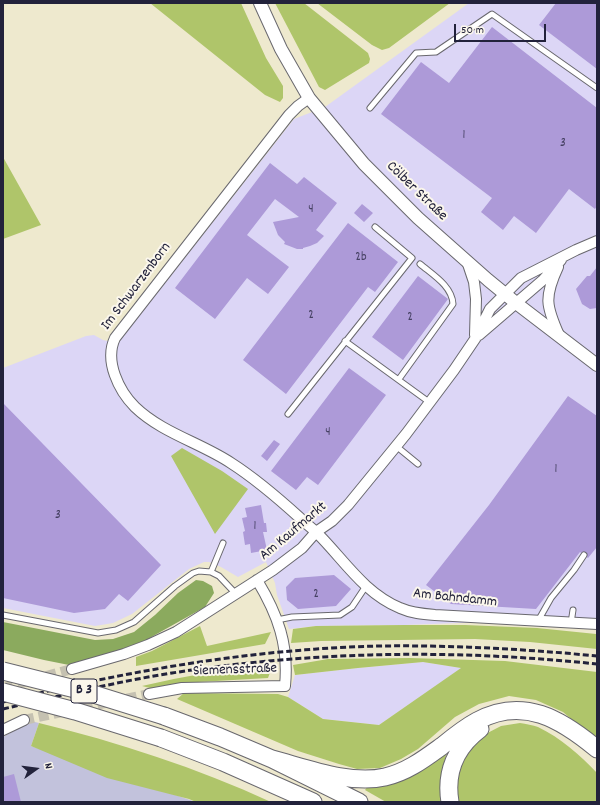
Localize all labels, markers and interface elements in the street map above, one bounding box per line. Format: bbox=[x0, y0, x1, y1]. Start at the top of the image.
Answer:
scale bar bbox=[456, 16, 548, 42]
text: 50 m bbox=[461, 22, 484, 39]
house number: 1 bbox=[463, 128, 465, 144]
house number: 3 bbox=[560, 136, 566, 152]
street label: Cölber Straße bbox=[382, 158, 450, 226]
house number: 4 bbox=[308, 202, 314, 218]
street label: Im Schwarzenborn bbox=[98, 240, 176, 334]
house number: 2b bbox=[355, 250, 367, 266]
house number: 2 bbox=[308, 308, 314, 324]
house number: 2 bbox=[407, 310, 413, 326]
house number: 4 bbox=[325, 425, 331, 441]
house number: 1 bbox=[555, 462, 557, 478]
street label: Am Kaufmarkt bbox=[257, 499, 331, 565]
house number: 3 bbox=[55, 508, 61, 524]
house number: 1 bbox=[254, 519, 256, 535]
street label: Am Bahndamm bbox=[412, 586, 498, 612]
house number: 2 bbox=[313, 587, 319, 603]
street label: Siemensstraße bbox=[193, 661, 277, 681]
road number: B 3 bbox=[71, 679, 97, 703]
north arrow bbox=[16, 749, 56, 789]
text: N bbox=[39, 762, 56, 771]

